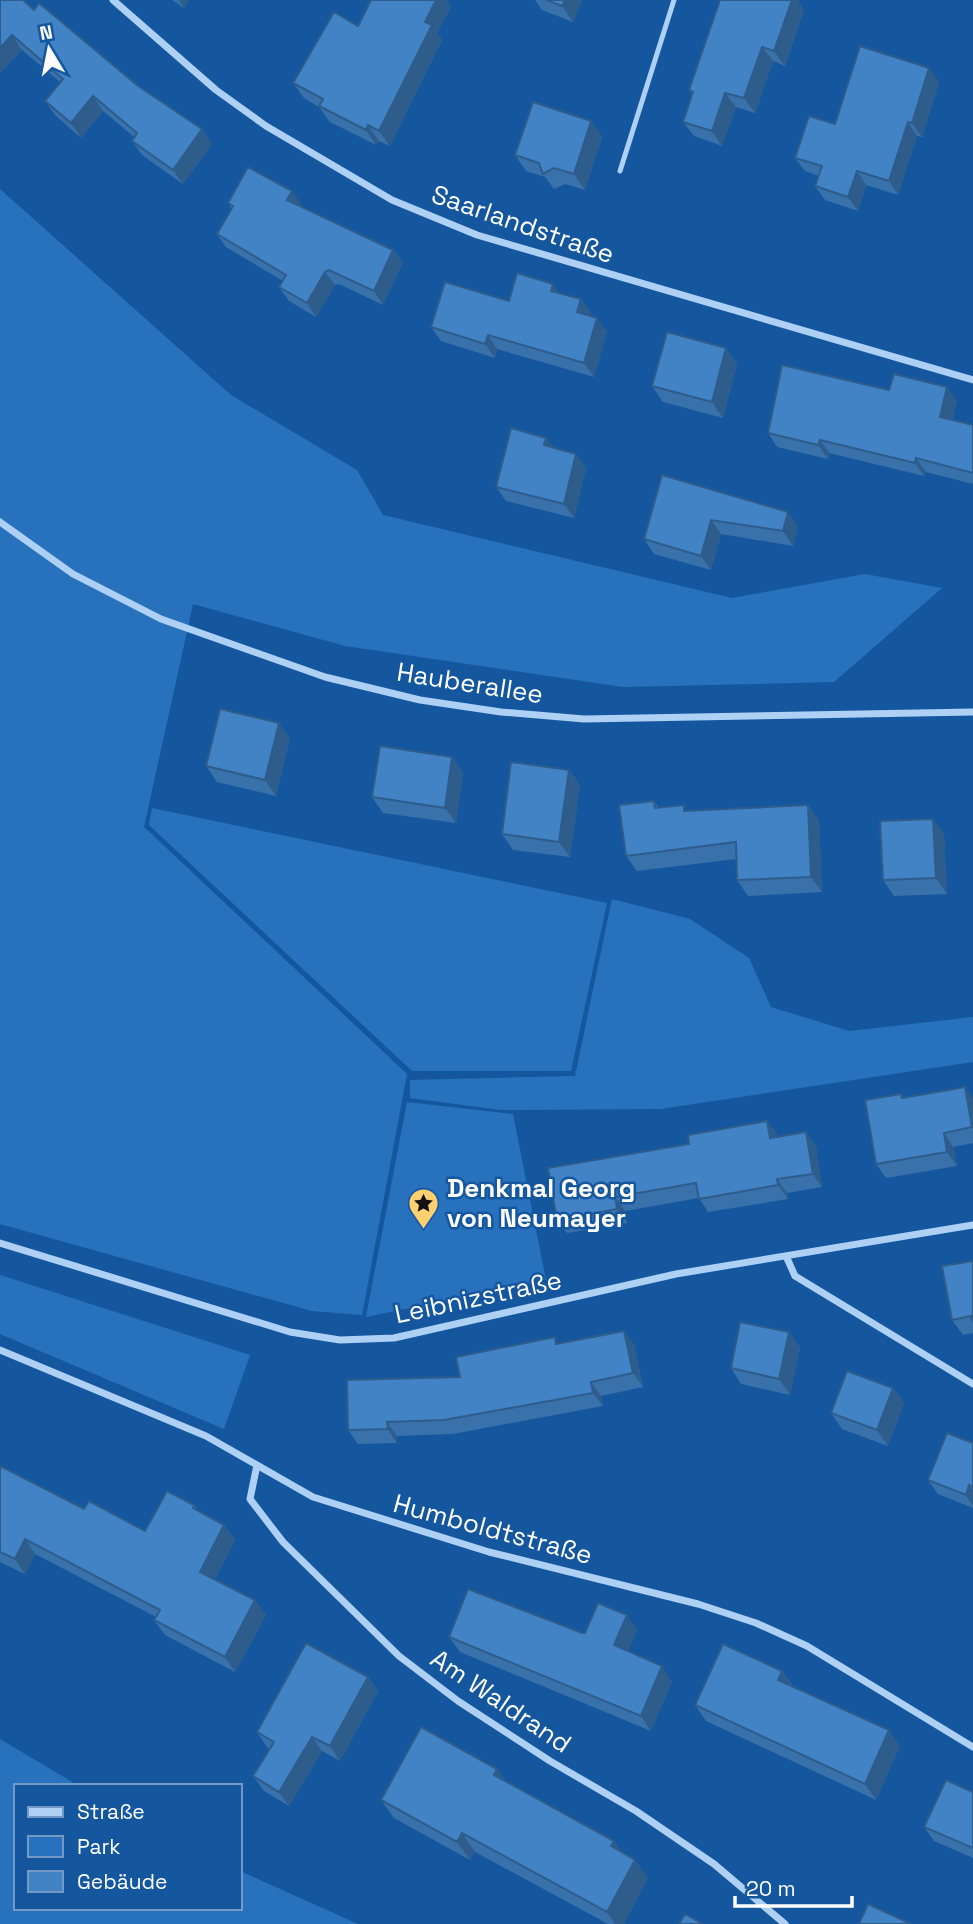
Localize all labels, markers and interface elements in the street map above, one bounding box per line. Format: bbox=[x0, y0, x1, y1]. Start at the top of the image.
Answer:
north arrow bbox=[14, 14, 84, 84]
text: N bbox=[38, 19, 55, 46]
street label: Saarlandstraße bbox=[427, 177, 619, 271]
street label: Hauberallee bbox=[394, 655, 546, 711]
place label: Denkmal Georg von Neumayer bbox=[447, 1171, 635, 1235]
place icon: Denkmal Georg von Neumayer bbox=[407, 1186, 441, 1230]
street label: Leibnizstraße bbox=[391, 1263, 565, 1331]
street label: Humboldtstraße bbox=[390, 1486, 596, 1572]
street label: Am Waldrand bbox=[424, 1641, 578, 1761]
legend bbox=[14, 1784, 242, 1910]
text: Straße bbox=[77, 1798, 145, 1825]
text: Park bbox=[77, 1833, 121, 1860]
scale bar bbox=[735, 1864, 852, 1908]
text: Gebäude bbox=[77, 1868, 167, 1895]
text: 20 m bbox=[746, 1875, 796, 1902]

